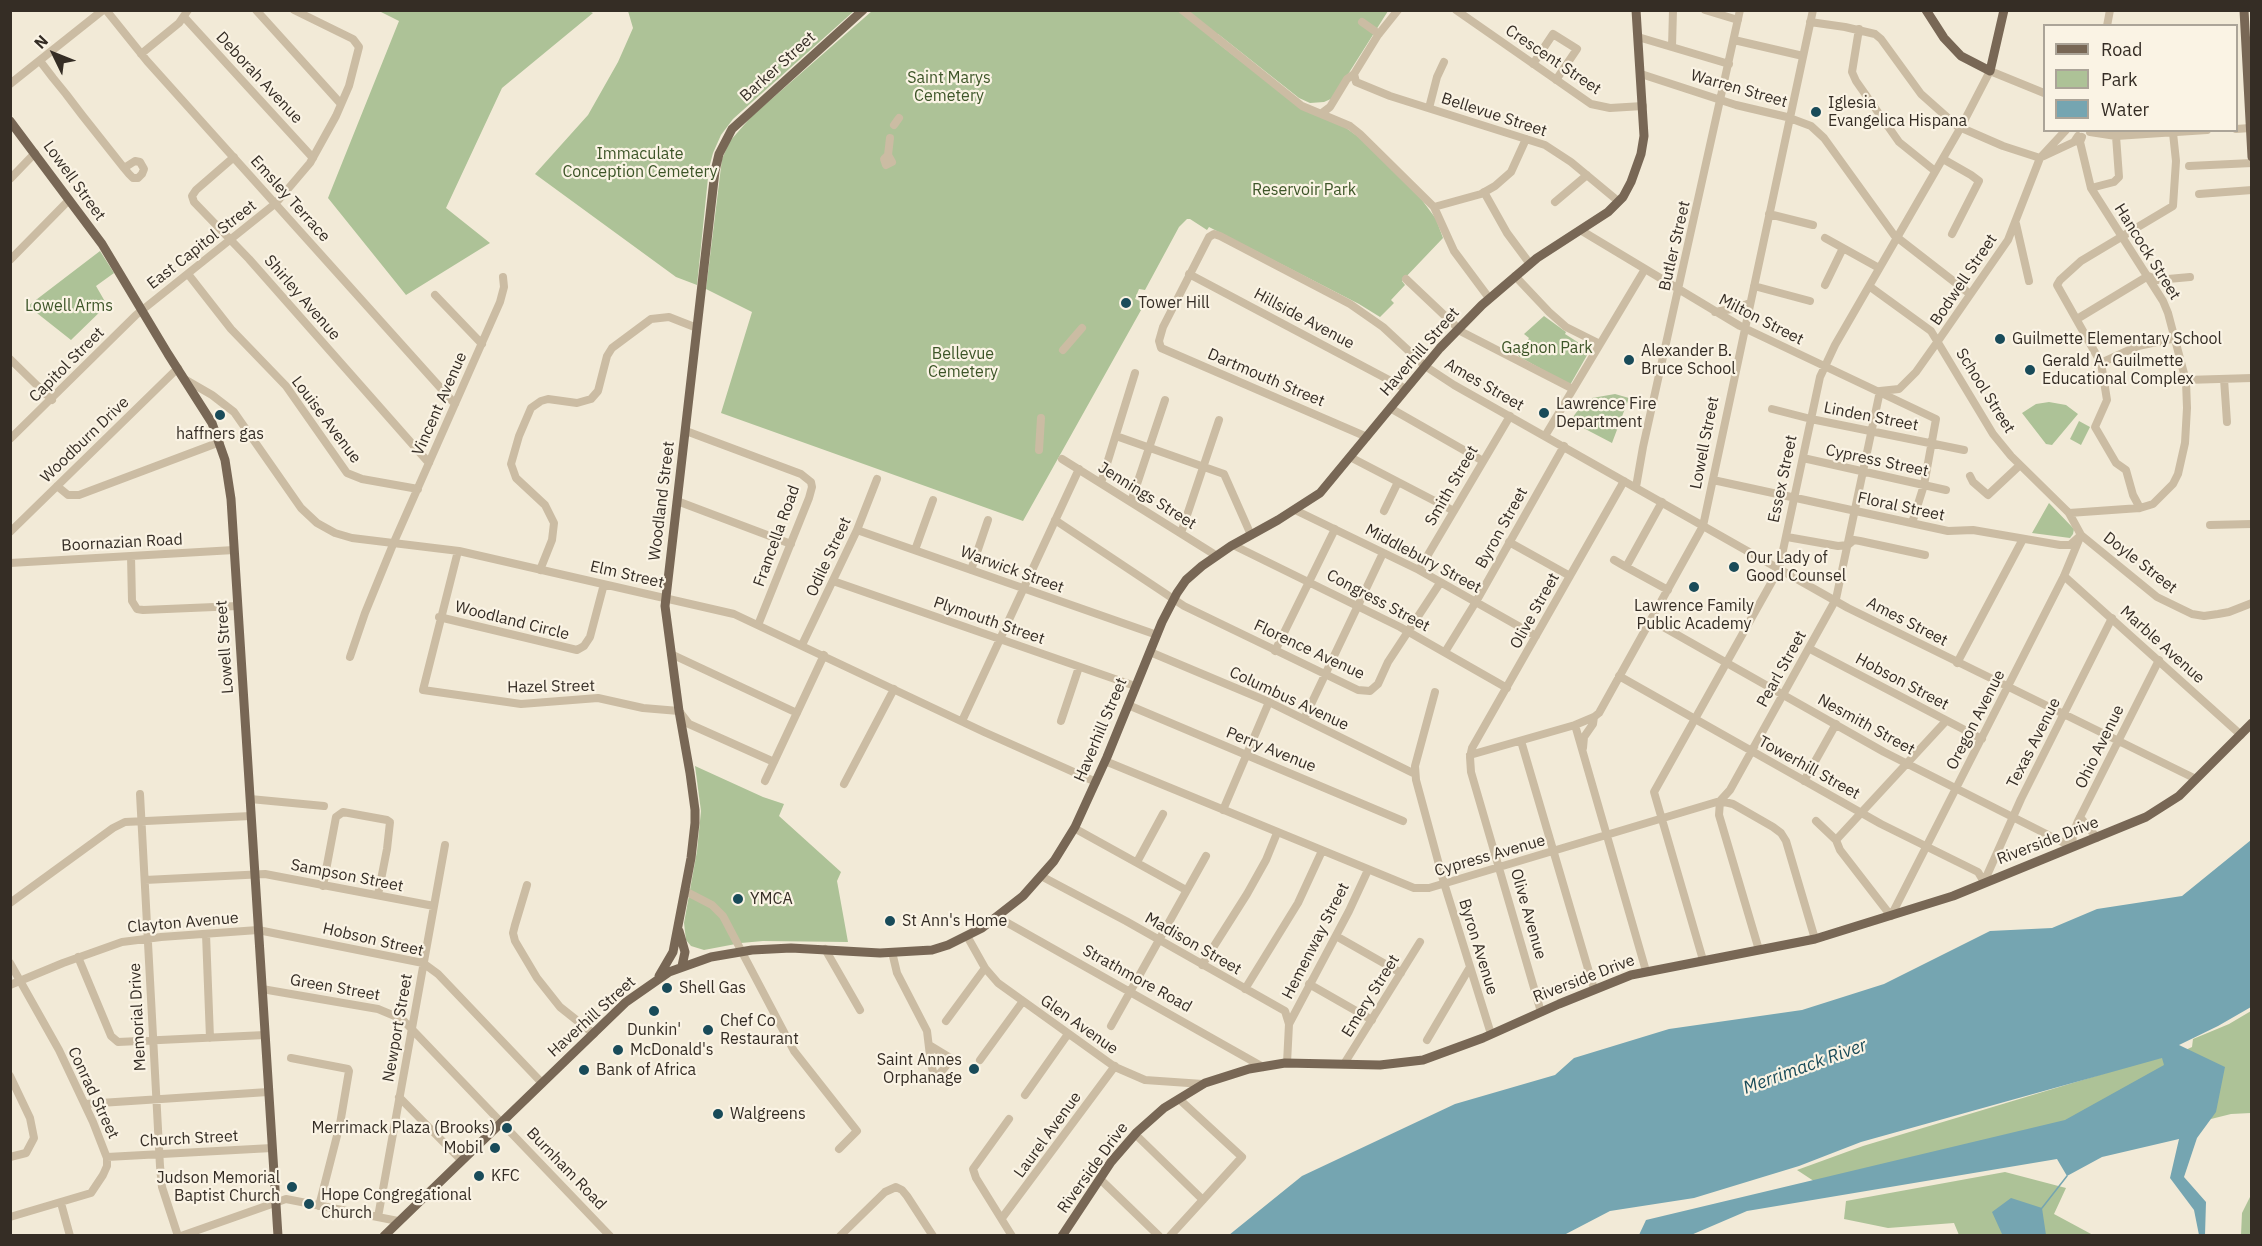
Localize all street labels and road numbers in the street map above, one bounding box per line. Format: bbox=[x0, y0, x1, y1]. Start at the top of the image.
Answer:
street label: Crescent Street bbox=[1501, 21, 1605, 99]
street label: Deborah Avenue bbox=[212, 28, 306, 128]
street label: Barker Street bbox=[736, 28, 820, 106]
street label: Warren Street bbox=[1688, 66, 1790, 112]
street label: Bellevue Street bbox=[1439, 89, 1549, 141]
street label: Lowell Street bbox=[39, 137, 109, 225]
street label: Emsley Terrace bbox=[246, 152, 334, 246]
street label: East Capitol Street bbox=[144, 196, 260, 294]
street label: Butler Street bbox=[1655, 199, 1695, 293]
street label: Hancock Street bbox=[2110, 200, 2184, 304]
street label: Bodwell Street bbox=[1926, 231, 2002, 329]
street label: Shirley Avenue bbox=[260, 252, 344, 344]
street label: Hillside Avenue bbox=[1250, 284, 1358, 354]
street label: Milton Street bbox=[1715, 290, 1807, 350]
street label: Haverhill Street bbox=[1376, 304, 1464, 400]
street label: Capitol Street bbox=[25, 323, 109, 407]
street label: Dartmouth Street bbox=[1205, 345, 1327, 411]
street label: School Street bbox=[1951, 345, 2019, 437]
street label: Vincent Avenue bbox=[409, 349, 471, 459]
street label: Ames Street bbox=[1441, 355, 1527, 415]
street label: Louise Avenue bbox=[287, 373, 365, 467]
street label: Woodburn Drive bbox=[37, 393, 133, 487]
street label: Lowell Street bbox=[1687, 395, 1723, 491]
street label: Linden Street bbox=[1822, 398, 1920, 436]
street label: Essex Street bbox=[1764, 433, 1802, 525]
street label: Woodland Street bbox=[645, 440, 679, 562]
street label: Cypress Street bbox=[1824, 441, 1930, 481]
street label: Smith Street bbox=[1421, 442, 1483, 530]
street label: Jennings Street bbox=[1094, 458, 1200, 534]
street label: Francella Road bbox=[750, 483, 804, 589]
street label: Byron Street bbox=[1472, 484, 1532, 572]
street label: Floral Street bbox=[1856, 488, 1946, 526]
street label: Odile Street bbox=[802, 514, 856, 600]
street label: Middlebury Street bbox=[1362, 520, 1484, 598]
street label: Doyle Street bbox=[2099, 528, 2181, 598]
street label: Boornazian Road bbox=[61, 530, 183, 556]
street label: Warwick Street bbox=[957, 542, 1067, 598]
street label: Elm Street bbox=[588, 557, 666, 593]
street label: Congress Street bbox=[1323, 566, 1433, 636]
street label: Olive Street bbox=[1506, 570, 1564, 652]
street label: Plymouth Street bbox=[931, 593, 1047, 649]
street label: Ames Street bbox=[1863, 593, 1951, 651]
street label: Woodland Circle bbox=[453, 598, 571, 644]
street label: Lowell Street bbox=[212, 599, 238, 695]
street label: Marble Avenue bbox=[2116, 602, 2208, 688]
street label: Florence Avenue bbox=[1251, 616, 1367, 684]
street label: Pearl Street bbox=[1753, 627, 1811, 711]
street label: Hobson Street bbox=[1852, 649, 1952, 715]
street label: Columbus Avenue bbox=[1226, 663, 1352, 735]
street label: Oregon Avenue bbox=[1943, 667, 2009, 773]
street label: Haverhill Street bbox=[1070, 675, 1132, 785]
street label: Hazel Street bbox=[507, 677, 595, 697]
street label: Nesmith Street bbox=[1814, 690, 1918, 760]
street label: Texas Avenue bbox=[2003, 695, 2065, 791]
street label: Ohio Avenue bbox=[2072, 702, 2128, 792]
street label: Perry Avenue bbox=[1223, 723, 1319, 777]
street label: Towerhill Street bbox=[1755, 732, 1863, 804]
street label: Riverside Drive bbox=[1994, 813, 2102, 869]
street label: Cypress Avenue bbox=[1432, 831, 1548, 881]
street label: Sampson Street bbox=[289, 856, 405, 896]
street label: Olive Avenue bbox=[1506, 866, 1550, 962]
street label: Hemenway Street bbox=[1278, 880, 1354, 1002]
street label: Byron Avenue bbox=[1454, 897, 1502, 997]
street label: Clayton Avenue bbox=[127, 909, 239, 937]
street label: Madison Street bbox=[1141, 909, 1245, 979]
street label: Hobson Street bbox=[321, 919, 425, 961]
street label: Strathmore Road bbox=[1079, 941, 1195, 1017]
street label: Emery Street bbox=[1338, 951, 1404, 1041]
street label: Riverside Drive bbox=[1530, 951, 1638, 1007]
street label: Memorial Drive bbox=[126, 962, 150, 1072]
street label: Green Street bbox=[288, 971, 382, 1005]
street label: Newport Street bbox=[379, 972, 417, 1084]
street label: Haverhill Street bbox=[544, 973, 640, 1061]
street label: Glen Avenue bbox=[1036, 991, 1122, 1059]
street label: Conrad Street bbox=[63, 1044, 123, 1142]
street label: Laurel Avenue bbox=[1010, 1088, 1086, 1182]
street label: Riverside Drive bbox=[1054, 1119, 1132, 1217]
street label: Burnham Road bbox=[522, 1124, 610, 1214]
street label: Church Street bbox=[139, 1127, 239, 1151]

